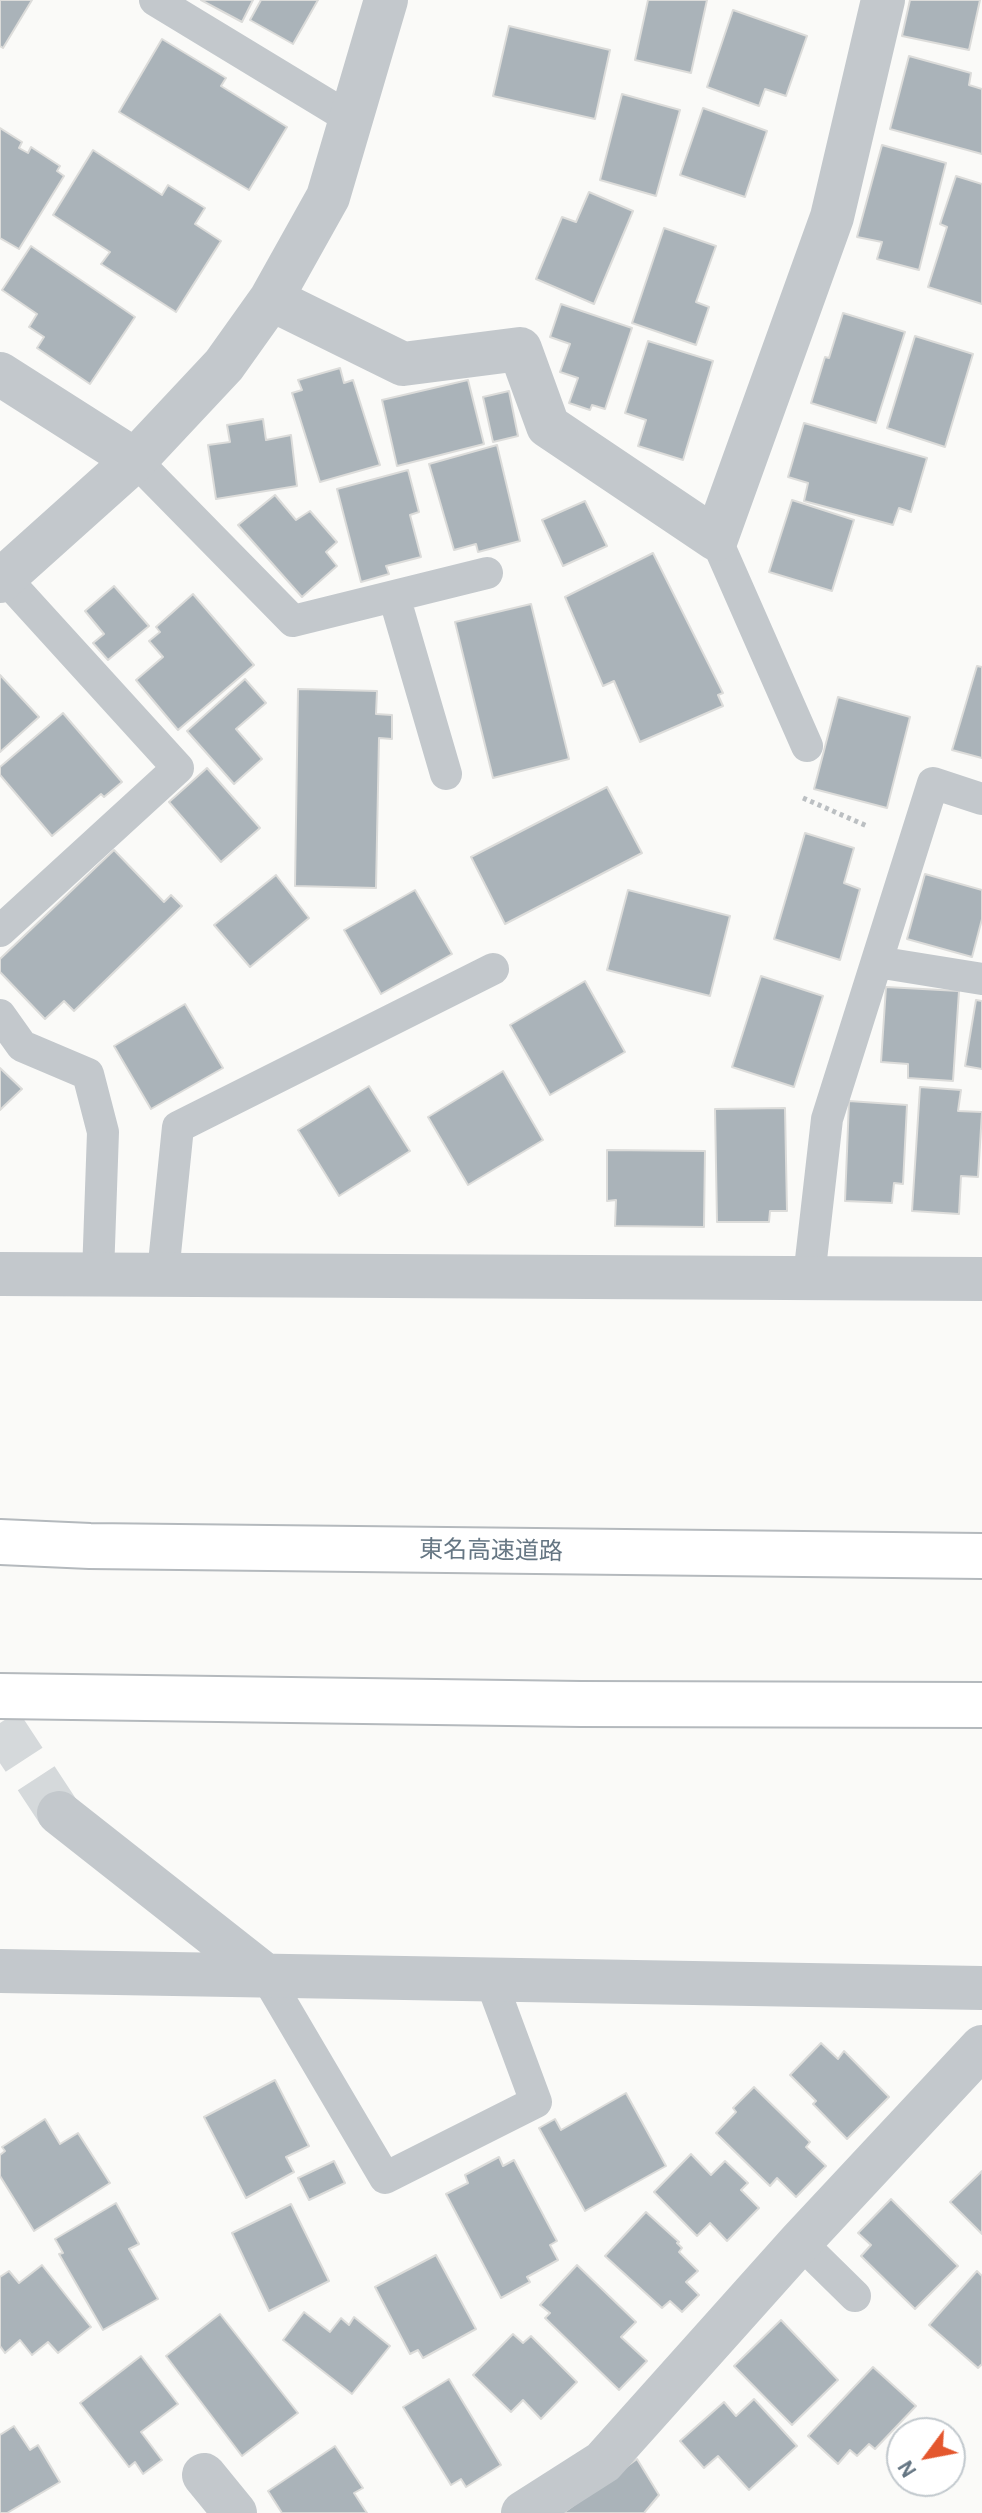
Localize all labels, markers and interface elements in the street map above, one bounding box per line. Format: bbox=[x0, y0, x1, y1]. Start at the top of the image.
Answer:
street label: 東名高速道路 bbox=[419, 1535, 563, 1567]
north arrow bbox=[886, 2417, 966, 2497]
text: N bbox=[894, 2456, 921, 2481]

